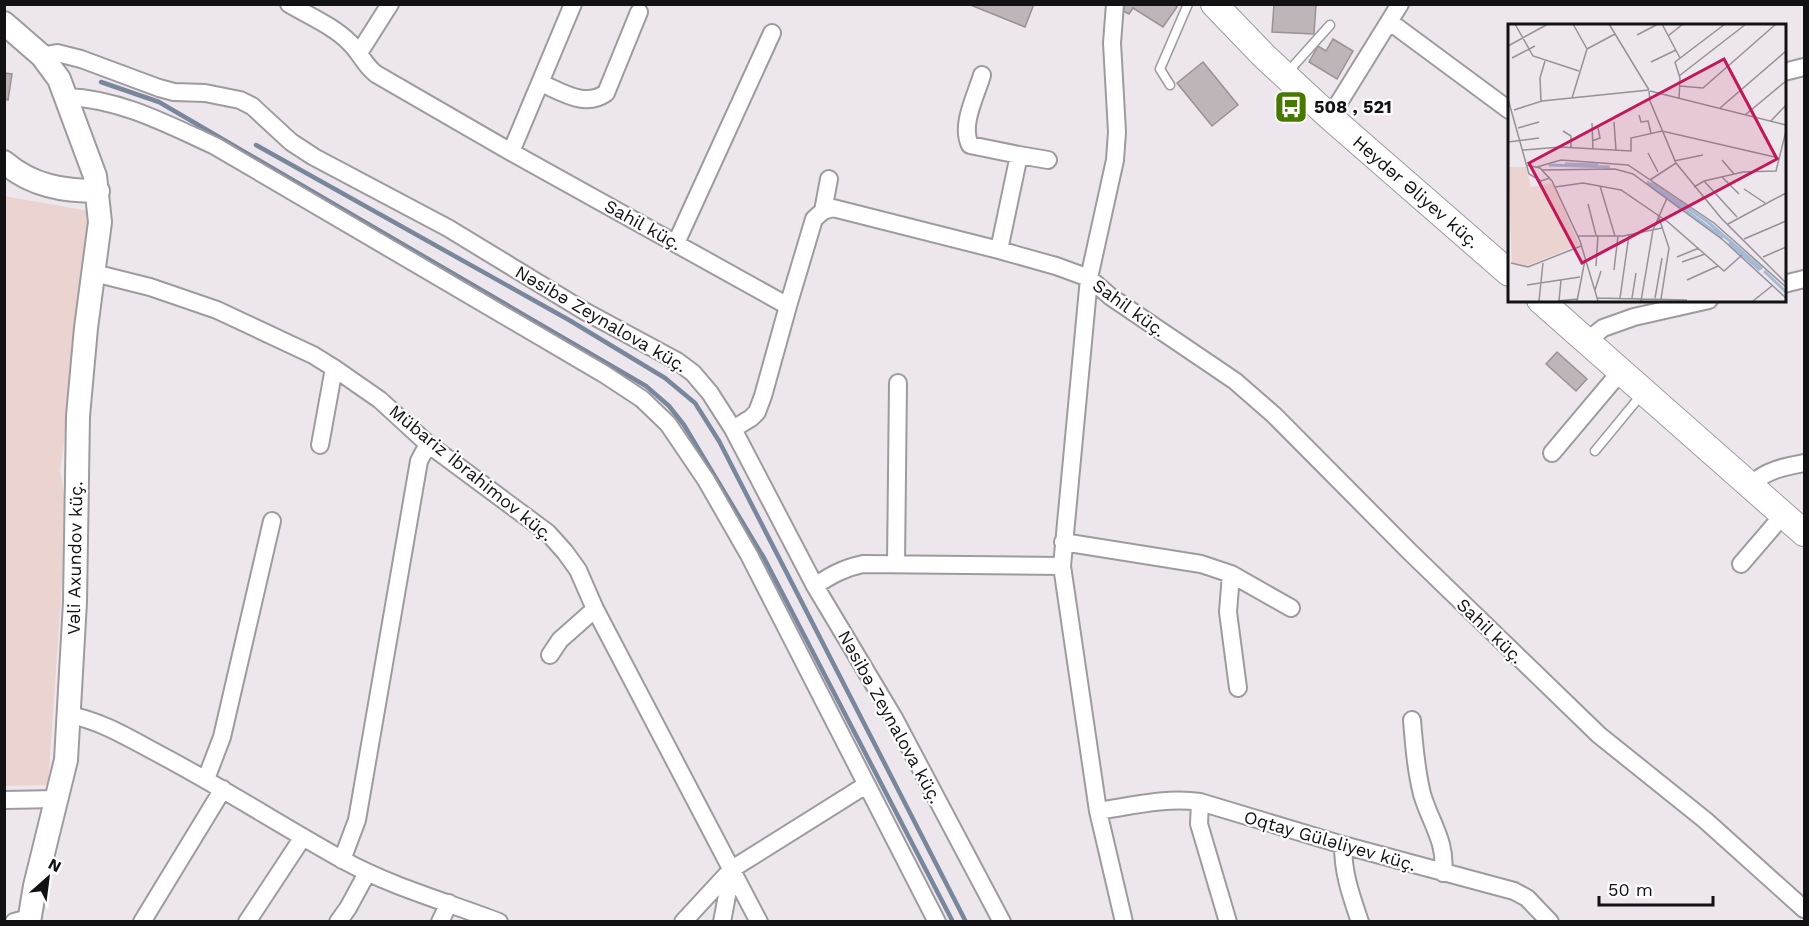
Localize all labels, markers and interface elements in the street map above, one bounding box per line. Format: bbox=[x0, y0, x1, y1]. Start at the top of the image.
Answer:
inset map bbox=[1508, 24, 1785, 302]
bus stop icon: 508 , 521 bbox=[1273, 89, 1309, 125]
place label: 508 , 521 bbox=[1314, 96, 1392, 117]
street label: Heydər Əliyev küç. bbox=[1349, 131, 1484, 252]
street label: Sahil küç. bbox=[601, 195, 685, 254]
street label: Nəsibə Zeynalova küç. bbox=[512, 261, 691, 376]
street label: Sahil küç. bbox=[1089, 274, 1170, 341]
street label: Mübariz İbrahimov küç. bbox=[385, 400, 557, 545]
street label: Vəli Axundov küç. bbox=[63, 481, 86, 635]
street label: Sahil küç. bbox=[1453, 594, 1528, 668]
street label: Nəsibə Zeynalova küç. bbox=[834, 627, 947, 807]
street label: Oqtay Güləliyev küç. bbox=[1242, 806, 1419, 875]
north arrow bbox=[18, 848, 78, 908]
text: N bbox=[45, 854, 65, 876]
scale bar bbox=[1599, 869, 1713, 907]
text: 50 m bbox=[1608, 879, 1653, 900]

